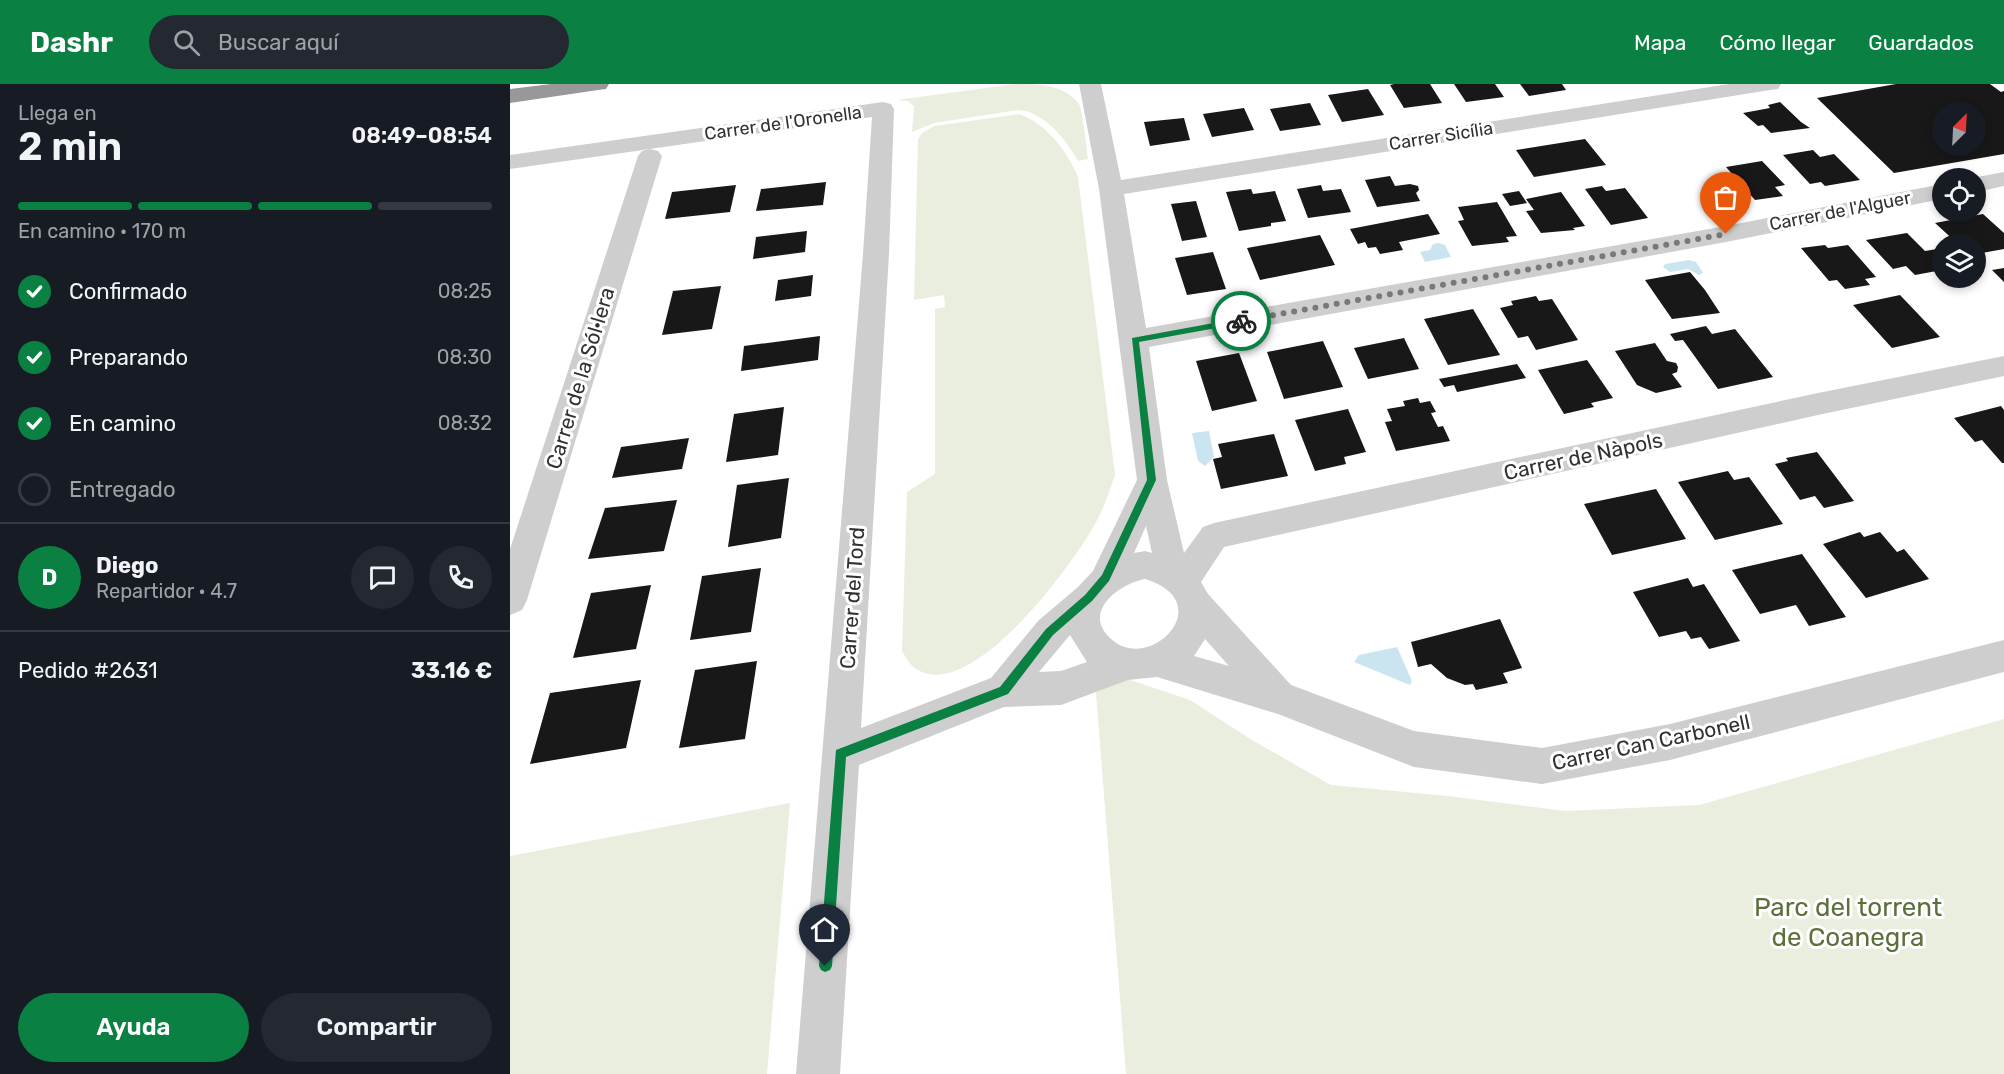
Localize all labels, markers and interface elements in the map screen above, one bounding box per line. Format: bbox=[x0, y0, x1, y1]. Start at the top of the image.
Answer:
search box bbox=[149, 15, 569, 69]
text: Dashr bbox=[30, 26, 113, 59]
icon: search bbox=[170, 26, 203, 59]
text: Buscar aquí bbox=[218, 29, 339, 56]
text: Mapa bbox=[1634, 30, 1686, 55]
text: Cómo llegar bbox=[1719, 30, 1835, 55]
text: Guardados bbox=[1868, 30, 1974, 55]
text: Llega en bbox=[18, 101, 97, 125]
street label: Carrer de l'Oronella bbox=[703, 101, 863, 145]
north arrow bbox=[1932, 102, 1986, 156]
map controls bbox=[1932, 102, 1986, 288]
street label: Carrer Sicília bbox=[1387, 117, 1495, 155]
text: 08:49–08:54 bbox=[352, 122, 492, 149]
text: 2 min bbox=[18, 124, 122, 170]
button: locate bbox=[1932, 168, 1986, 222]
pin bbox=[1700, 172, 1751, 234]
icon: bag bbox=[1709, 181, 1742, 214]
street label: Carrer de l'Alguer bbox=[1767, 186, 1913, 235]
text: En camino · 170 m bbox=[18, 219, 186, 243]
button: layers bbox=[1932, 234, 1986, 288]
icon: check bbox=[18, 275, 51, 308]
text: Confirmado bbox=[69, 278, 187, 305]
text: 08:25 bbox=[438, 279, 492, 303]
street label: Carrer de la Sól·lera bbox=[540, 284, 620, 472]
courier bbox=[1211, 291, 1271, 351]
icon: bike bbox=[1225, 305, 1258, 338]
icon: check bbox=[18, 341, 51, 374]
text: Preparando bbox=[69, 344, 188, 371]
text: 08:30 bbox=[437, 345, 492, 369]
icon: check bbox=[18, 407, 51, 440]
text: En camino bbox=[69, 410, 176, 437]
text: 08:32 bbox=[438, 411, 492, 435]
street label: Carrer de Nàpols bbox=[1501, 427, 1665, 485]
text: Entregado bbox=[69, 476, 176, 503]
street label: Carrer del Tord bbox=[835, 526, 869, 670]
button: chat bbox=[351, 546, 414, 609]
button: phone bbox=[429, 546, 492, 609]
text: Diego bbox=[96, 552, 159, 579]
text: D bbox=[42, 564, 57, 591]
text: Repartidor · 4.7 bbox=[96, 579, 237, 603]
text: Pedido #2631 bbox=[18, 657, 158, 684]
text: 33.16 € bbox=[411, 657, 492, 684]
street label: Carrer Can Carbonell bbox=[1550, 709, 1752, 775]
park label: Parc del torrent de Coanegra bbox=[1754, 892, 1942, 953]
pin bbox=[799, 904, 850, 966]
icon: home bbox=[808, 913, 841, 946]
button: Ayuda bbox=[18, 993, 249, 1062]
button: Compartir bbox=[261, 993, 492, 1062]

